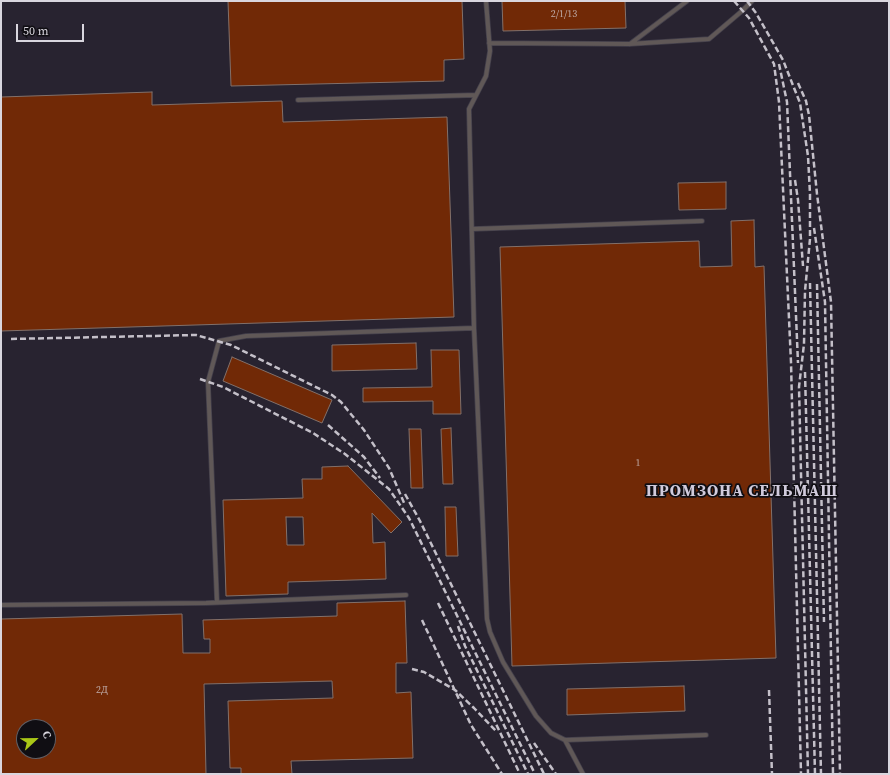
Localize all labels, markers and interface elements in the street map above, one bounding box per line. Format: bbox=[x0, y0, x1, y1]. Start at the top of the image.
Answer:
house number: 2/1/13 bbox=[551, 8, 577, 20]
scale bar bbox=[18, 16, 86, 42]
text: 50 m bbox=[23, 23, 49, 39]
house number: 1 bbox=[636, 457, 640, 469]
district label: ПРОМЗОНА СЕЛЬМАШ bbox=[646, 482, 838, 502]
house number: 2Д bbox=[96, 684, 108, 696]
north arrow bbox=[16, 719, 56, 759]
text: С bbox=[38, 729, 55, 741]

